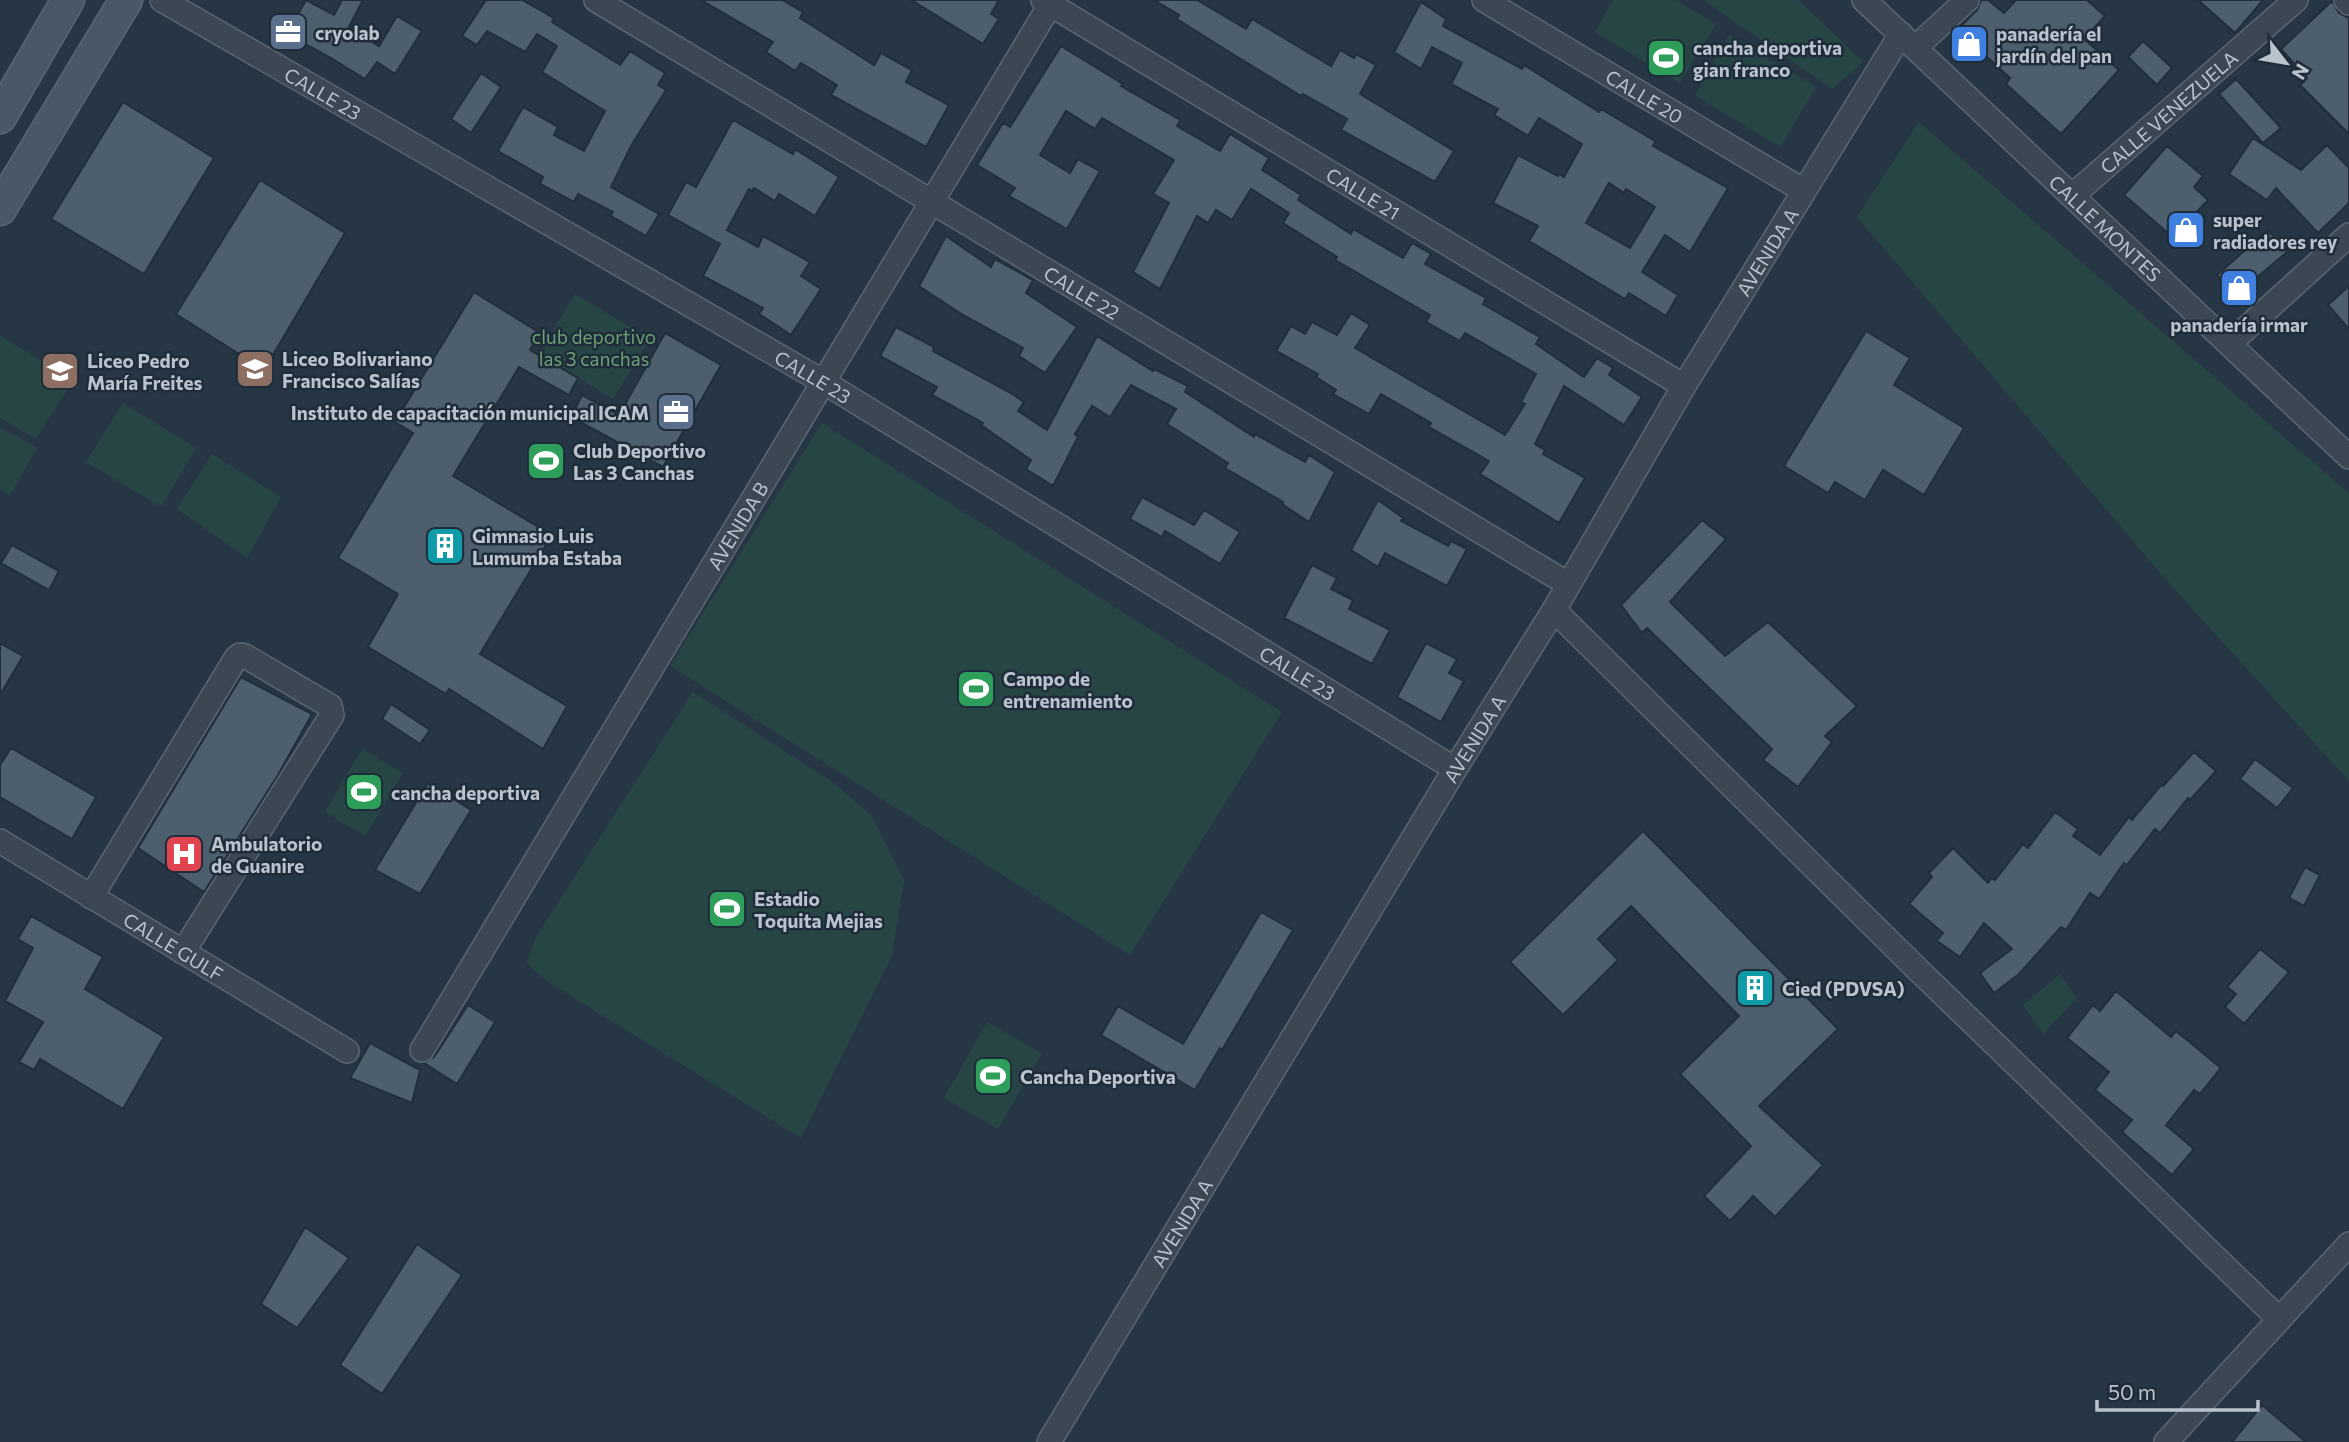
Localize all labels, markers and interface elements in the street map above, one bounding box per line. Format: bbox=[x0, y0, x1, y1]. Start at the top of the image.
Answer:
office icon: cryolab bbox=[267, 11, 309, 53]
place label: cryolab bbox=[315, 21, 380, 44]
place label: panadería el jardín del pan bbox=[1995, 22, 2112, 67]
shop icon: panadería el jardín del pan bbox=[1948, 23, 1990, 65]
north arrow bbox=[2251, 28, 2321, 98]
place label: cancha deportiva gian franco bbox=[1693, 36, 1842, 81]
sports icon: cancha deportiva gian franco bbox=[1645, 37, 1687, 79]
street label: CALLE VENEZUELA bbox=[2095, 46, 2242, 178]
text: N bbox=[2287, 60, 2315, 84]
street label: CALLE 23 bbox=[281, 62, 365, 124]
street label: CALLE 20 bbox=[1602, 64, 1687, 128]
street label: CALLE 21 bbox=[1323, 162, 1404, 224]
street label: CALLE MONTES bbox=[2045, 170, 2166, 286]
street label: AVENIDA A bbox=[1731, 204, 1803, 300]
place label: super radiadores rey bbox=[2213, 208, 2338, 253]
shop icon: super radiadores rey bbox=[2165, 209, 2207, 251]
street label: CALLE 22 bbox=[1040, 261, 1124, 323]
shop icon: panadería irmar bbox=[2218, 267, 2260, 309]
place label: panadería irmar bbox=[2170, 313, 2308, 336]
park label: club deportivo las 3 canchas bbox=[532, 325, 656, 370]
street label: CALLE 23 bbox=[771, 345, 855, 408]
place label: Liceo Bolivariano Francisco Salías bbox=[282, 347, 433, 392]
school or university icon: Liceo Bolivariano Francisco Salías bbox=[234, 348, 276, 390]
place label: Liceo Pedro María Freites bbox=[87, 349, 203, 394]
school or university icon: Liceo Pedro María Freites bbox=[39, 350, 81, 392]
office icon: Instituto de capacitación municipal ICAM bbox=[655, 391, 697, 433]
place label: Instituto de capacitación municipal ICAM bbox=[291, 401, 649, 424]
place label: Club Deportivo Las 3 Canchas bbox=[573, 439, 706, 484]
sports icon: Club Deportivo Las 3 Canchas bbox=[525, 440, 567, 482]
street label: AVENIDA B bbox=[702, 477, 772, 573]
place label: Gimnasio Luis Lumumba Estaba bbox=[472, 524, 622, 569]
building icon: Gimnasio Luis Lumumba Estaba bbox=[424, 525, 466, 567]
street label: CALLE 23 bbox=[1256, 641, 1340, 704]
place label: Campo de entrenamiento bbox=[1003, 667, 1133, 712]
sports icon: Campo de entrenamiento bbox=[955, 668, 997, 710]
street label: AVENIDA A bbox=[1438, 690, 1510, 786]
sports icon: cancha deportiva bbox=[343, 771, 385, 813]
place label: cancha deportiva bbox=[391, 781, 540, 804]
place label: Ambulatorio de Guanire bbox=[211, 832, 322, 877]
hospital icon: Ambulatorio de Guanire bbox=[163, 833, 205, 875]
place label: Estadio Toquita Mejias bbox=[754, 887, 883, 932]
sports icon: Estadio Toquita Mejias bbox=[706, 888, 748, 930]
street label: CALLE GULF bbox=[120, 907, 228, 985]
building icon: Cied (PDVSA) bbox=[1734, 967, 1776, 1009]
place label: Cied (PDVSA) bbox=[1782, 977, 1905, 1000]
sports icon: Cancha Deportiva bbox=[972, 1055, 1014, 1097]
place label: Cancha Deportiva bbox=[1020, 1065, 1176, 1088]
street label: AVENIDA A bbox=[1146, 1174, 1217, 1271]
scale bar bbox=[2097, 1368, 2258, 1412]
text: 50 m bbox=[2108, 1379, 2156, 1404]

